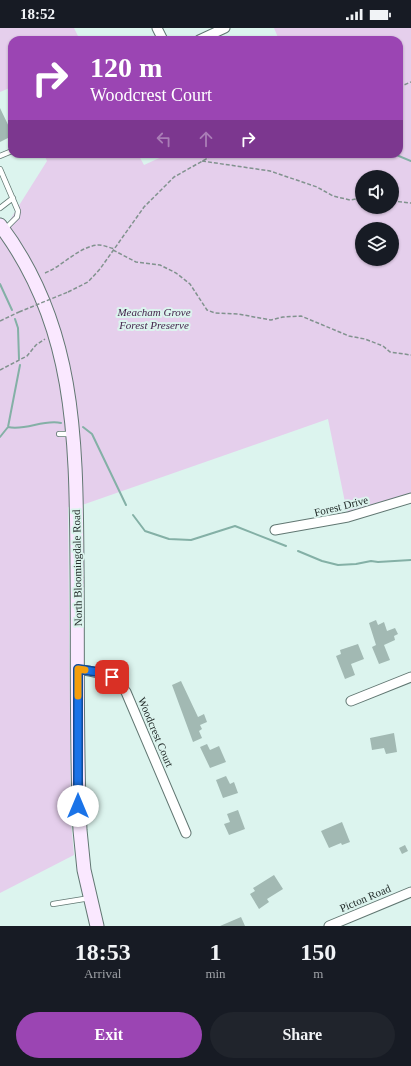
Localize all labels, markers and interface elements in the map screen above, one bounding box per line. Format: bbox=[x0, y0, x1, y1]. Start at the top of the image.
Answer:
text: 18:52 bbox=[20, 6, 55, 22]
icon: right bbox=[24, 52, 76, 104]
text: 120 m bbox=[90, 52, 162, 83]
text: Woodcrest Court bbox=[90, 85, 212, 105]
icon: left bbox=[153, 128, 175, 150]
icon: ahead bbox=[195, 128, 217, 150]
icon: right bbox=[237, 128, 259, 150]
map controls bbox=[355, 170, 399, 266]
button: sound bbox=[355, 170, 399, 214]
button: layers bbox=[355, 222, 399, 266]
park label: Meacham Grove Forest Preserve bbox=[116, 306, 191, 331]
street label: Forest Drive bbox=[313, 493, 369, 519]
street label: North Bloomingdale Road bbox=[70, 509, 84, 626]
pin bbox=[95, 660, 129, 694]
icon: arrive bbox=[101, 666, 123, 688]
street label: Woodcrest Court bbox=[136, 695, 176, 769]
position arrow bbox=[57, 785, 99, 827]
street label: Picton Road bbox=[338, 882, 393, 914]
text: 18:53 bbox=[75, 939, 131, 965]
text: 1 bbox=[209, 939, 221, 965]
text: 150 bbox=[300, 939, 336, 965]
text: Arrival bbox=[84, 966, 121, 981]
text: min bbox=[205, 966, 226, 981]
text: m bbox=[313, 966, 323, 981]
button: Exit bbox=[16, 1012, 202, 1058]
button: Share bbox=[210, 1012, 395, 1058]

